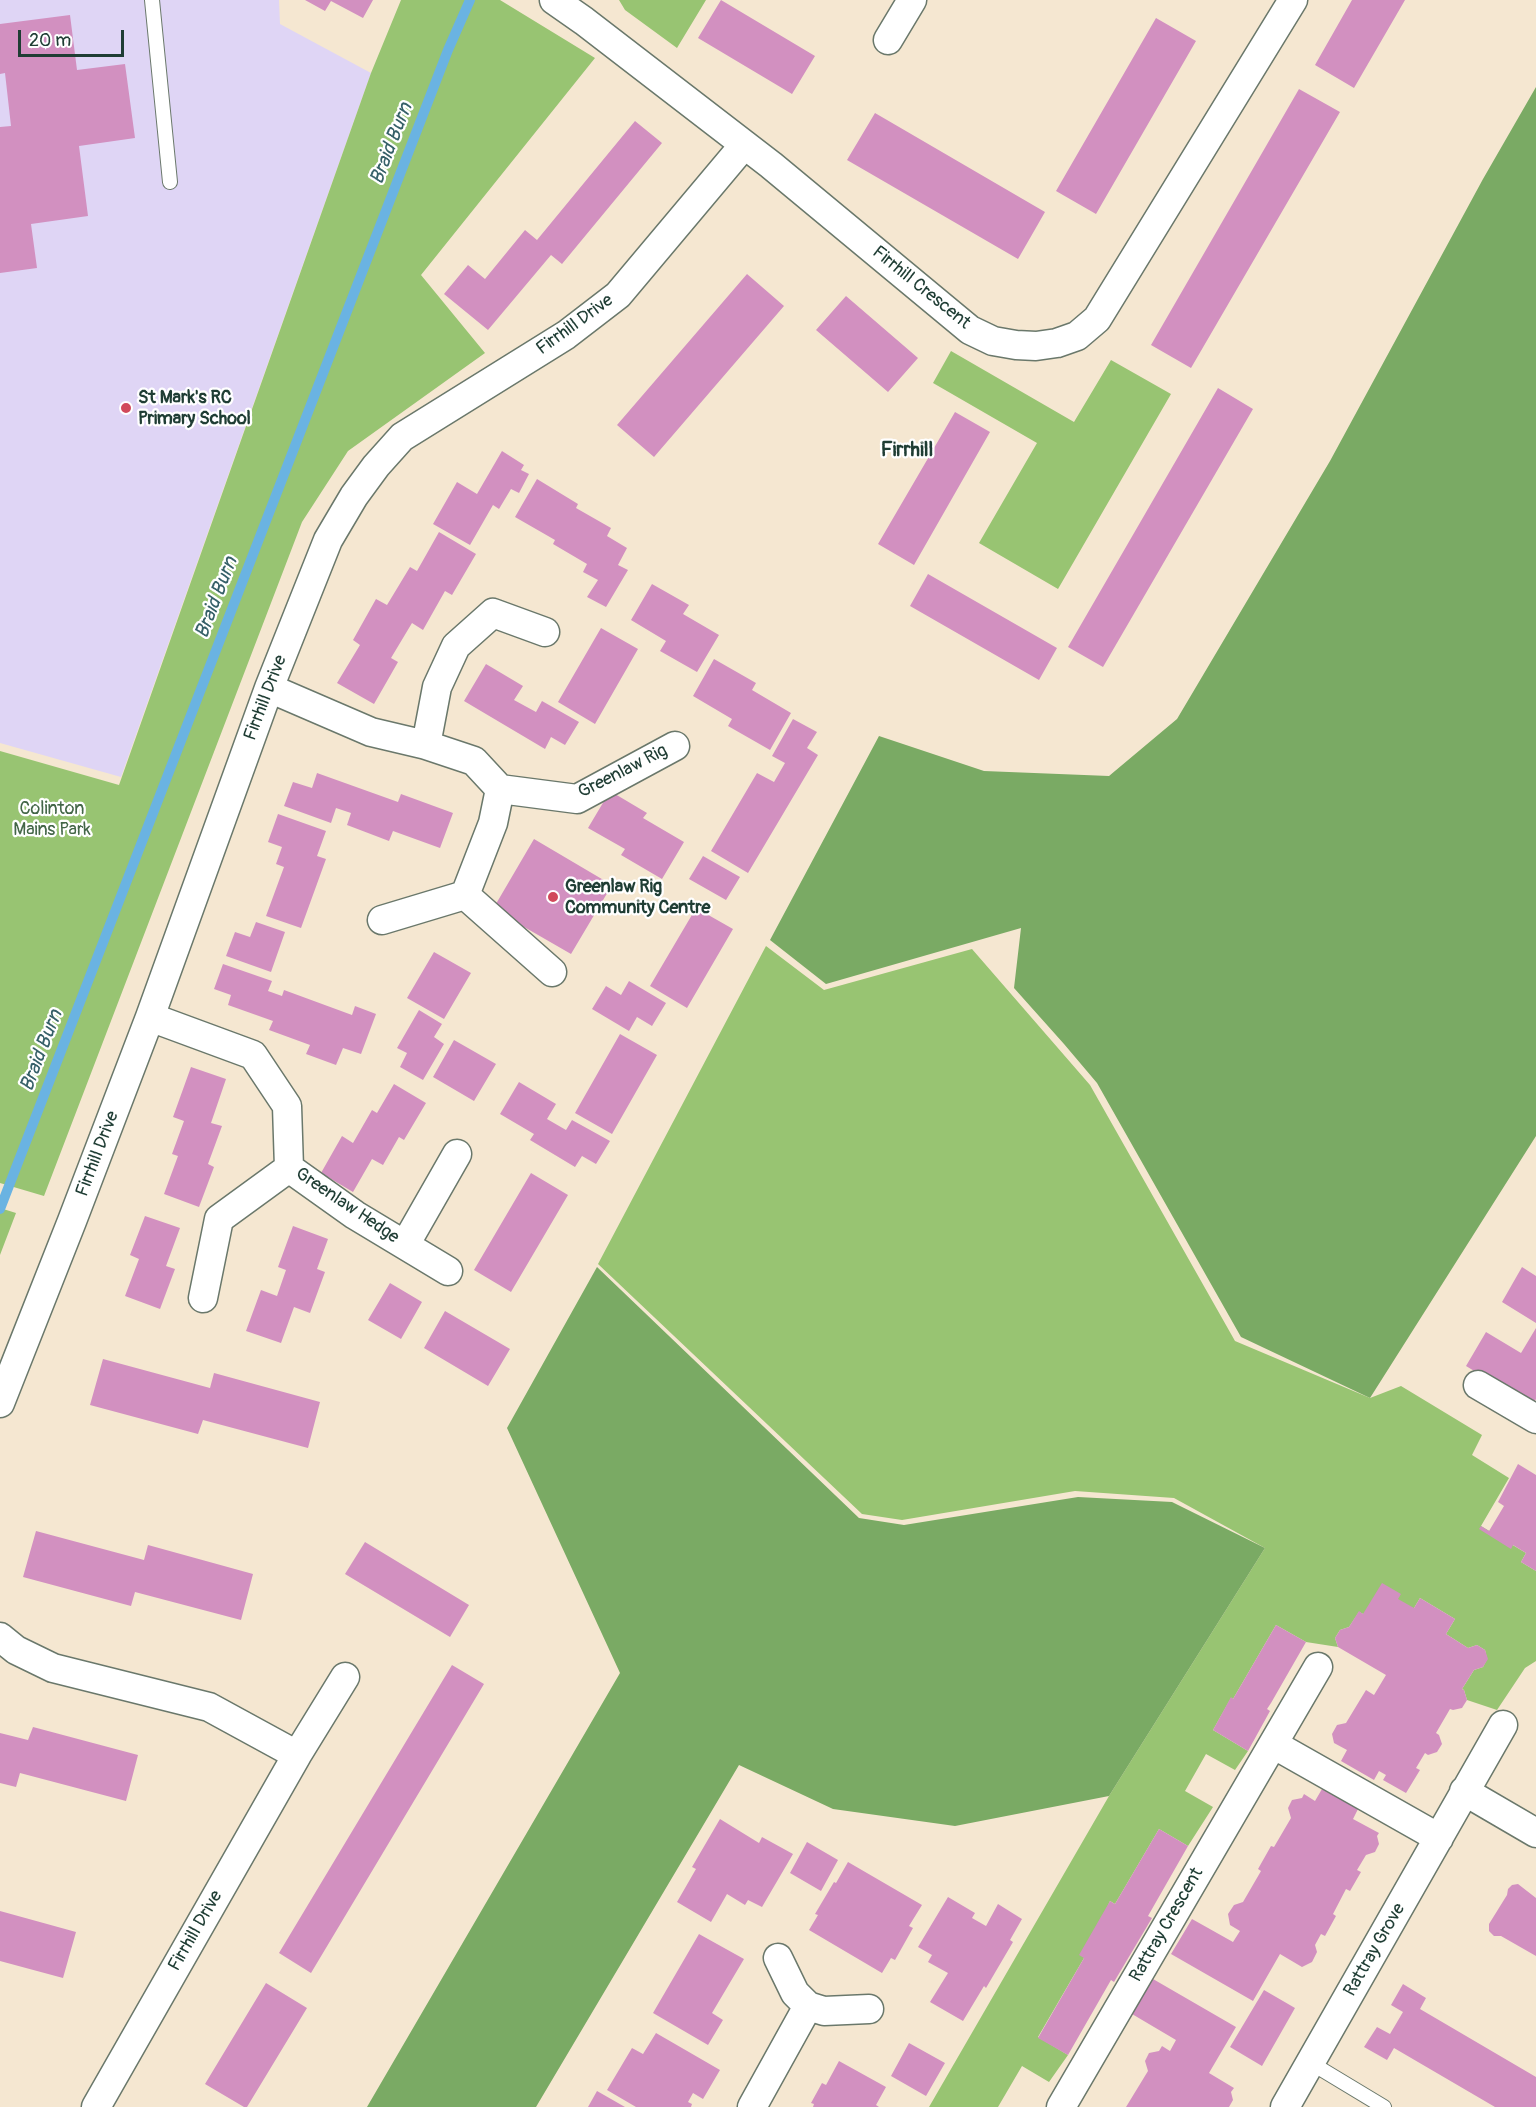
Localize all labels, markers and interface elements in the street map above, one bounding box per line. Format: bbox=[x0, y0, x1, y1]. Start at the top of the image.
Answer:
scale bar bbox=[21, 18, 128, 56]
text: 20 m bbox=[29, 29, 71, 52]
water label: Braid Burn bbox=[366, 100, 418, 188]
street label: Firrhill Crescent bbox=[867, 242, 975, 334]
street label: Firrhill Drive bbox=[532, 290, 618, 360]
place label: St Mark's RC Primary School bbox=[138, 387, 251, 430]
marker: St Mark's RC Primary School bbox=[119, 401, 133, 415]
district label: Firrhill bbox=[881, 439, 933, 463]
water label: Braid Burn bbox=[191, 554, 243, 642]
street label: Firrhill Drive bbox=[240, 652, 292, 744]
street label: Greenlaw Rig bbox=[575, 740, 671, 804]
park label: Colinton Mains Park bbox=[13, 798, 91, 840]
place label: Greenlaw Rig Community Centre bbox=[565, 876, 710, 918]
marker: Greenlaw Rig Community Centre bbox=[546, 890, 560, 904]
water label: Braid Burn bbox=[16, 1007, 68, 1095]
street label: Firrhill Drive bbox=[72, 1108, 124, 1200]
street label: Greenlaw Hedge bbox=[291, 1163, 403, 1249]
street label: Rattray Crescent bbox=[1126, 1864, 1208, 1986]
street label: Firrhill Drive bbox=[164, 1887, 228, 1975]
street label: Rattray Grove bbox=[1340, 1900, 1410, 2000]

